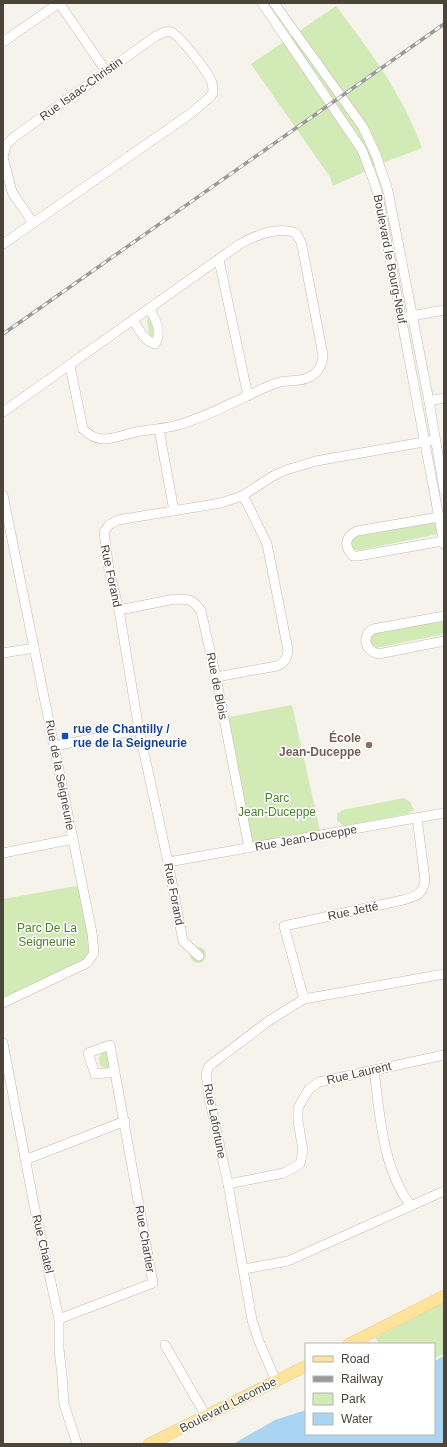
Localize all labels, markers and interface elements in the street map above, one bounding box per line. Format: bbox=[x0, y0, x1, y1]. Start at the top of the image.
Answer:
street label: Rue Isaac-Christin bbox=[37, 54, 125, 124]
street label: Boulevard le Bourg-Neuf bbox=[371, 193, 410, 325]
street label: Rue Forand bbox=[98, 544, 124, 608]
street label: Rue de Blois bbox=[204, 651, 230, 721]
street label: Rue de la Seigneurie bbox=[42, 719, 78, 832]
place label: rue de Chantilly / rue de la Seigneurie bbox=[73, 722, 187, 750]
place label: École Jean-Duceppe bbox=[279, 730, 361, 759]
marker: rue de Chantilly / rue de la Seigneurie bbox=[60, 731, 70, 741]
marker: École Jean-Duceppe bbox=[364, 740, 374, 750]
park label: Parc Jean-Duceppe bbox=[238, 791, 316, 819]
street label: Rue Jean-Duceppe bbox=[254, 822, 358, 854]
street label: Rue Forand bbox=[161, 862, 187, 926]
street label: Rue Jetté bbox=[326, 899, 380, 923]
park label: Parc De La Seigneurie bbox=[17, 921, 77, 949]
street label: Rue Laurent bbox=[325, 1059, 393, 1087]
street label: Rue Lafortune bbox=[201, 1082, 229, 1160]
street label: Rue Chartier bbox=[132, 1204, 158, 1274]
street label: Rue Chatel bbox=[29, 1213, 57, 1275]
legend bbox=[305, 1343, 435, 1435]
text: Road bbox=[341, 1352, 370, 1366]
text: Railway bbox=[341, 1372, 383, 1386]
street label: Boulevard Lacombe bbox=[177, 1374, 279, 1435]
text: Park bbox=[341, 1392, 367, 1406]
text: Water bbox=[341, 1412, 373, 1426]

